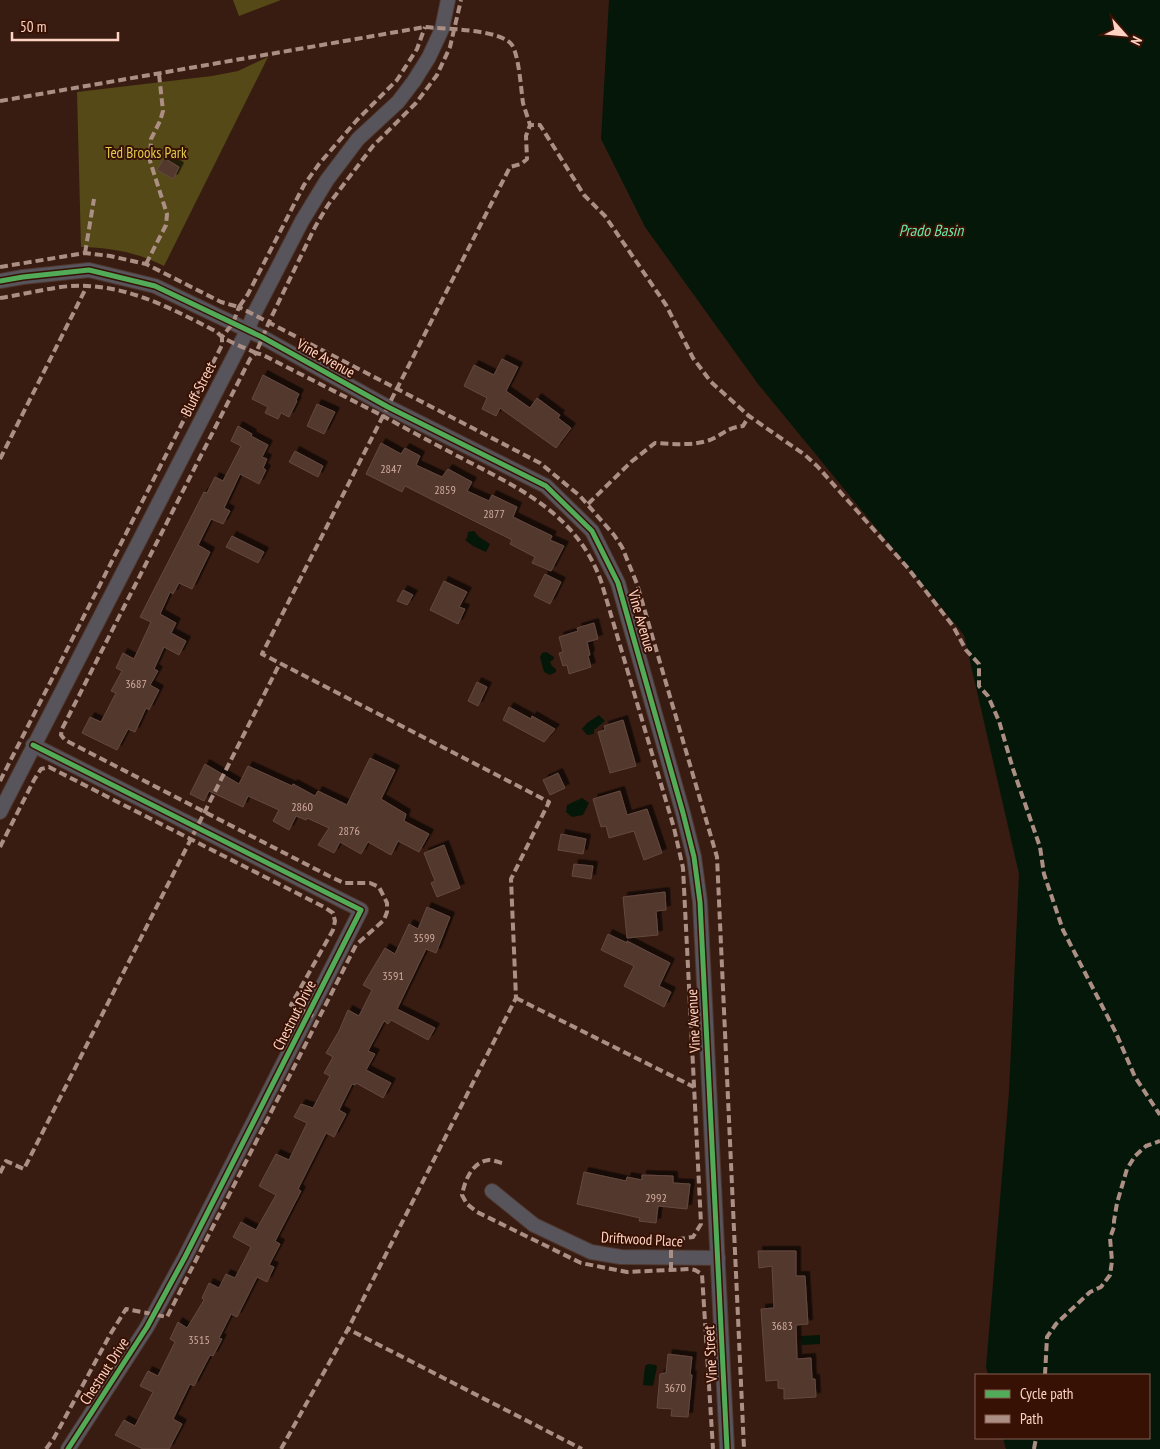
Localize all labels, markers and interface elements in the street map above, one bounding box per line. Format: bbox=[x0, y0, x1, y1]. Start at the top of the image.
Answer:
scale bar bbox=[12, 10, 119, 42]
north arrow bbox=[1100, 10, 1150, 60]
text: 50 m bbox=[20, 17, 46, 36]
text: N bbox=[1127, 33, 1146, 48]
park label: Ted Brooks Park bbox=[105, 143, 187, 162]
water label: Prado Basin bbox=[899, 220, 964, 240]
street label: Vine Avenue bbox=[293, 334, 358, 382]
street label: Bluff Street bbox=[176, 358, 220, 420]
house number: 2847 bbox=[380, 461, 402, 476]
house number: 2859 bbox=[434, 482, 456, 497]
house number: 2877 bbox=[483, 506, 505, 521]
street label: Vine Avenue bbox=[624, 587, 660, 654]
house number: 3687 bbox=[125, 676, 147, 691]
house number: 2860 bbox=[291, 799, 313, 814]
house number: 2876 bbox=[338, 823, 360, 838]
house number: 3599 bbox=[413, 930, 435, 945]
house number: 3591 bbox=[382, 968, 404, 983]
street label: Chestnut Drive bbox=[268, 977, 320, 1053]
street label: Vine Avenue bbox=[682, 989, 704, 1054]
house number: 2992 bbox=[645, 1190, 667, 1205]
street label: Driftwood Place bbox=[601, 1227, 683, 1251]
house number: 3683 bbox=[771, 1318, 793, 1333]
street label: Vine Street bbox=[699, 1325, 721, 1384]
house number: 3515 bbox=[188, 1332, 210, 1347]
street label: Chestnut Drive bbox=[75, 1334, 133, 1408]
legend bbox=[975, 1374, 1150, 1439]
house number: 3670 bbox=[664, 1380, 686, 1395]
text: Cycle path bbox=[1020, 1384, 1073, 1403]
text: Path bbox=[1020, 1409, 1043, 1428]

